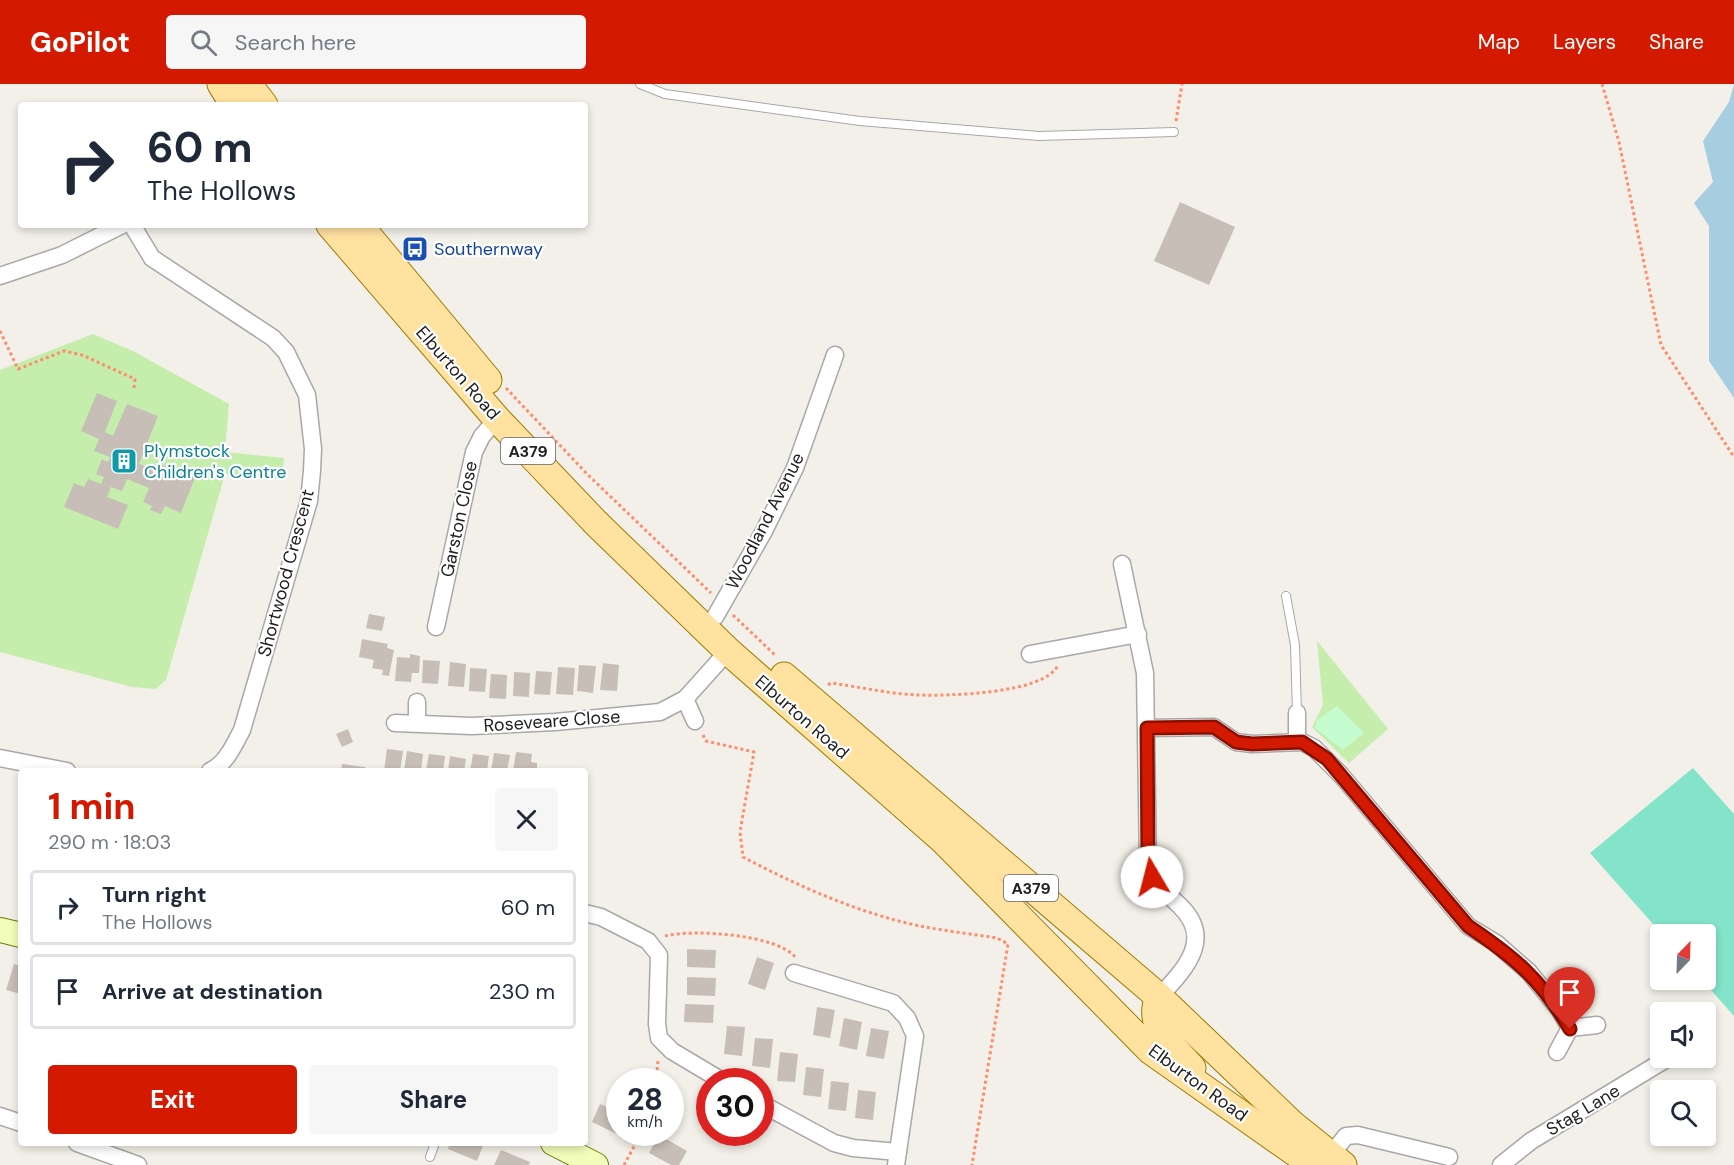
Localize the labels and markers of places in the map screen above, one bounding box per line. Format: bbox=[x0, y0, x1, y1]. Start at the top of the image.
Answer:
bus stop icon: Southernway bbox=[400, 234, 430, 264]
place label: Southernway bbox=[434, 237, 543, 261]
place label: Plymstock Children's Centre bbox=[144, 439, 287, 484]
building icon: Plymstock Children's Centre bbox=[109, 446, 139, 476]
pin bbox=[1544, 967, 1595, 1029]

